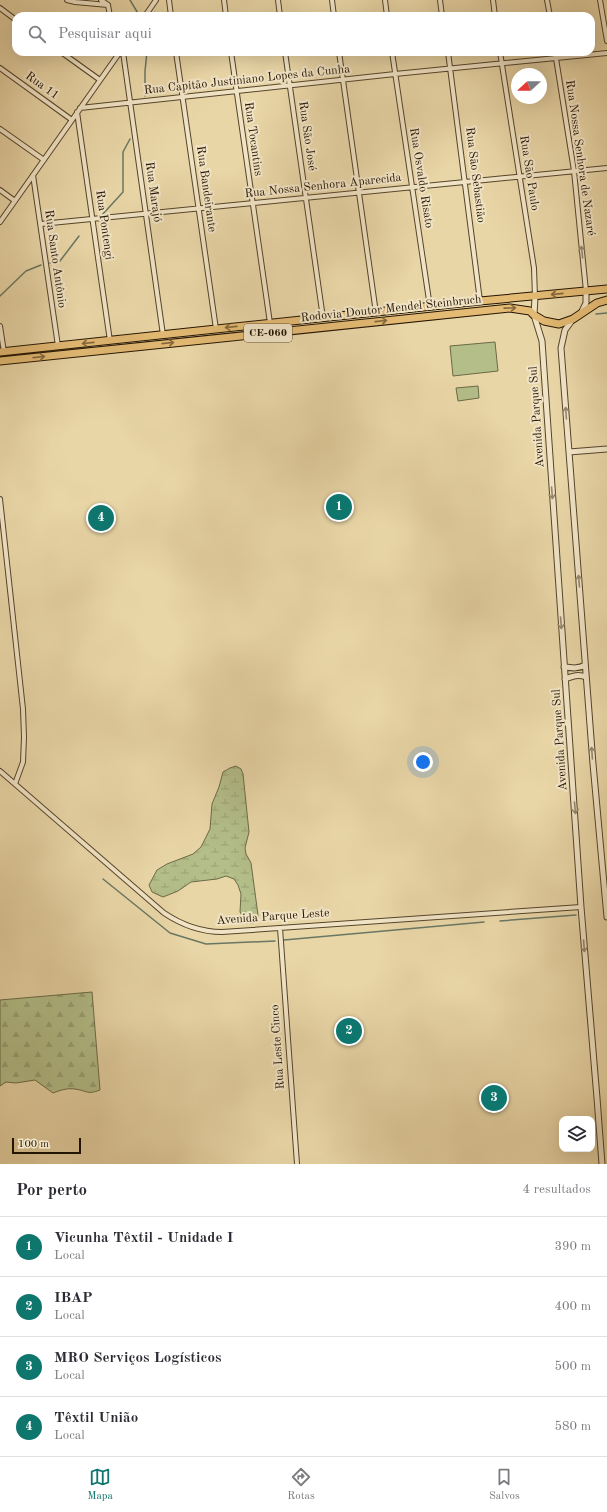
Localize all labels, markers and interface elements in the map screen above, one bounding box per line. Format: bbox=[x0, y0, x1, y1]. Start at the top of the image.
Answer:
search box bbox=[12, 12, 595, 56]
icon: search bbox=[26, 23, 48, 45]
text: Pesquisar aqui bbox=[58, 27, 152, 42]
street label: Rua Capitão Justiniano Lopes da Cunha bbox=[143, 63, 351, 97]
north arrow bbox=[511, 68, 547, 104]
street label: Rua 11 bbox=[23, 70, 61, 102]
street label: Rua Nossa Senhora de Nazaré bbox=[563, 79, 597, 237]
street label: Rua São José bbox=[296, 100, 318, 172]
street label: Rua Tocantins bbox=[242, 101, 264, 177]
street label: Rua São Sebastião bbox=[463, 126, 487, 224]
street label: Rua Osvaldo Risato bbox=[407, 127, 435, 229]
street label: Rua São Paulo bbox=[517, 134, 541, 212]
street label: Rua Bandeirante bbox=[194, 145, 218, 233]
street label: Rua Marajó bbox=[143, 161, 163, 223]
street label: Rua Nossa Senhora Aparecida bbox=[244, 172, 402, 200]
street label: Rua Pontengi bbox=[93, 189, 115, 261]
street label: Rua Santo Antônio bbox=[42, 209, 68, 309]
one-way arrow bbox=[578, 246, 586, 259]
one-way arrow bbox=[551, 291, 564, 298]
street label: Rodovia Doutor Mendel Steinbruch bbox=[300, 293, 483, 324]
one-way arrow bbox=[503, 304, 516, 312]
one-way arrow bbox=[374, 318, 387, 325]
one-way arrow bbox=[225, 324, 238, 331]
road number: CE-060 bbox=[244, 324, 292, 342]
one-way arrow bbox=[82, 339, 95, 347]
one-way arrow bbox=[161, 339, 174, 347]
one-way arrow bbox=[32, 353, 45, 361]
street label: Avenida Parque Sul bbox=[527, 366, 547, 468]
one-way arrow bbox=[562, 407, 569, 420]
one-way arrow bbox=[549, 486, 556, 499]
pin: 1 bbox=[326, 492, 352, 522]
pin: 4 bbox=[88, 503, 114, 533]
one-way arrow bbox=[575, 575, 582, 588]
one-way arrow bbox=[557, 616, 564, 629]
street label: Avenida Parque Sul bbox=[550, 689, 570, 791]
one-way arrow bbox=[588, 747, 595, 760]
your location bbox=[413, 752, 433, 772]
one-way arrow bbox=[571, 801, 578, 814]
street label: Avenida Parque Leste bbox=[216, 907, 330, 927]
one-way arrow bbox=[580, 939, 587, 952]
street label: Rua Leste Cinco bbox=[269, 1004, 287, 1090]
pin: 2 bbox=[336, 1016, 362, 1046]
pin: 3 bbox=[481, 1083, 507, 1113]
map controls bbox=[559, 1116, 595, 1152]
button: layers bbox=[559, 1116, 595, 1152]
scale bar bbox=[12, 1136, 81, 1155]
text: 100 m bbox=[18, 1139, 49, 1150]
text: Por perto bbox=[16, 1182, 87, 1199]
text: 4 resultados bbox=[523, 1183, 591, 1196]
text: Vicunha Têxtil - Unidade I bbox=[54, 1231, 233, 1246]
text: 1 bbox=[25, 1240, 33, 1253]
text: 390 m bbox=[554, 1240, 591, 1253]
text: Local bbox=[54, 1249, 85, 1262]
text: IBAP bbox=[54, 1291, 93, 1306]
text: 2 bbox=[25, 1300, 33, 1313]
text: 400 m bbox=[554, 1300, 591, 1313]
text: Local bbox=[54, 1309, 85, 1322]
text: MRO Serviços Logísticos bbox=[54, 1351, 221, 1366]
text: 3 bbox=[25, 1360, 33, 1373]
text: 500 m bbox=[554, 1360, 591, 1373]
text: Local bbox=[54, 1369, 85, 1382]
text: Têxtil União bbox=[54, 1411, 138, 1426]
text: 4 bbox=[25, 1420, 33, 1433]
text: 580 m bbox=[554, 1420, 591, 1433]
text: Local bbox=[54, 1429, 85, 1442]
tab: Mapa bbox=[87, 1466, 113, 1504]
tab: Rotas bbox=[287, 1466, 315, 1504]
tab: Salvos bbox=[489, 1466, 520, 1504]

